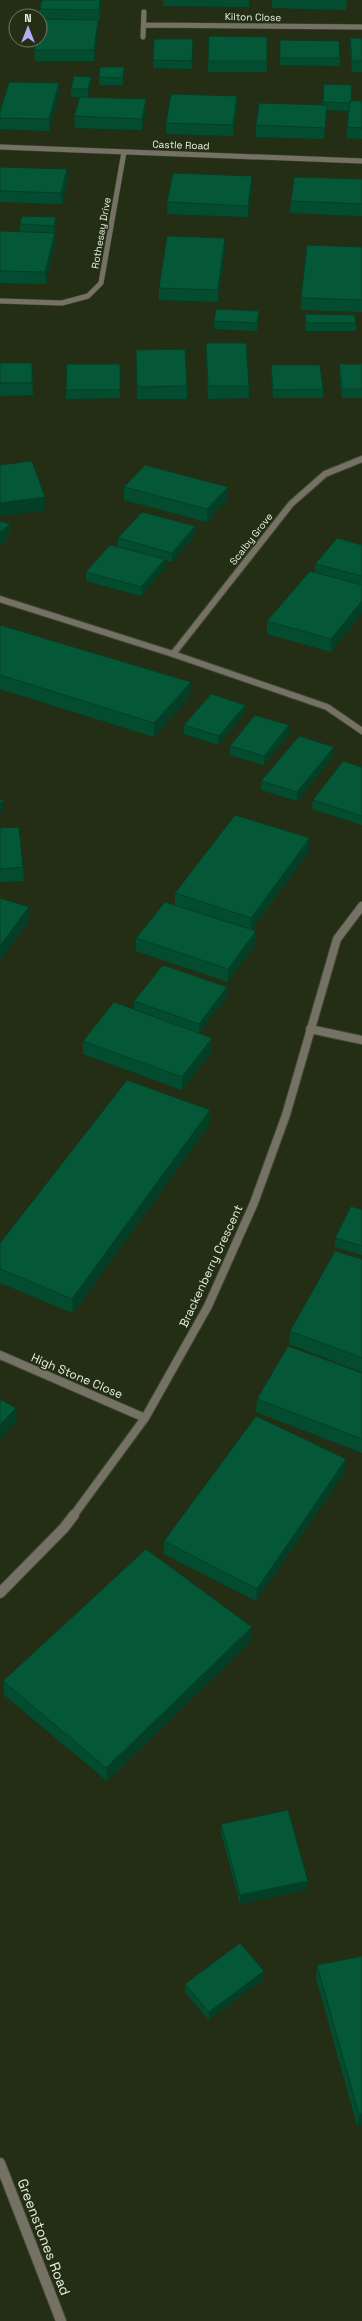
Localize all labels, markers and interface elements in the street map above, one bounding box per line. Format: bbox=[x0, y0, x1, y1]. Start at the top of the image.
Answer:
north arrow bbox=[8, 8, 48, 48]
street label: Kilton Close bbox=[225, 10, 281, 24]
text: N bbox=[24, 11, 32, 25]
street label: Castle Road bbox=[152, 138, 210, 152]
street label: Rothesay Drive bbox=[88, 196, 114, 270]
street label: Scalby Grove bbox=[227, 510, 275, 568]
street label: Brackenberry Crescent bbox=[176, 1202, 246, 1330]
street label: High Stone Close bbox=[29, 1349, 125, 1403]
street label: Greenstones Road bbox=[13, 2176, 75, 2298]

